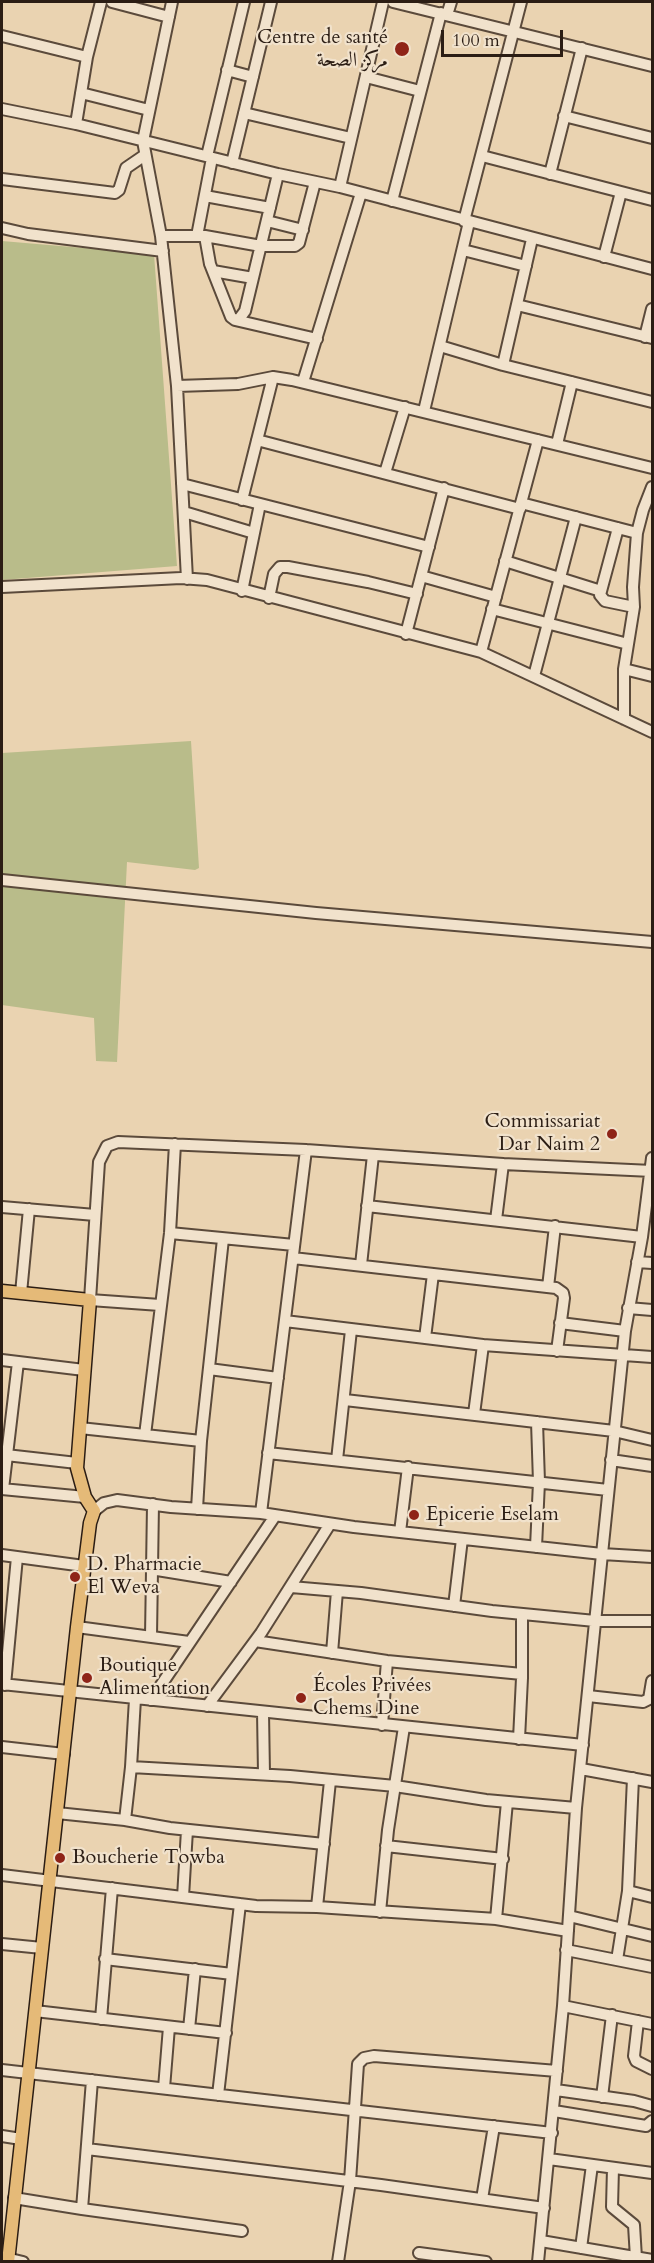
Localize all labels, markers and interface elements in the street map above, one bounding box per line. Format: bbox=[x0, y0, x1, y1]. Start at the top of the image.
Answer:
scale bar bbox=[444, 18, 566, 56]
place label: Centre de santé مركز الصحة bbox=[257, 26, 388, 73]
text: 100 m bbox=[452, 28, 500, 53]
marker: Centre de santé مركز الصحة bbox=[393, 40, 411, 58]
place label: Commissariat Dar Naim 2 bbox=[485, 1110, 600, 1157]
marker: Commissariat Dar Naim 2 bbox=[605, 1127, 619, 1141]
place label: Epicerie Eselam bbox=[426, 1503, 559, 1527]
marker: Epicerie Eselam bbox=[407, 1508, 421, 1522]
place label: D. Pharmacie El Weva bbox=[87, 1553, 202, 1600]
marker: D. Pharmacie El Weva bbox=[68, 1570, 82, 1584]
place label: Boutique Alimentation bbox=[99, 1654, 210, 1701]
marker: Boutique Alimentation bbox=[80, 1671, 94, 1685]
place label: Écoles Privées Chems Dine bbox=[313, 1674, 431, 1721]
marker: Écoles Privées Chems Dine bbox=[294, 1691, 308, 1705]
place label: Boucherie Towba bbox=[72, 1846, 225, 1870]
marker: Boucherie Towba bbox=[53, 1851, 67, 1865]

